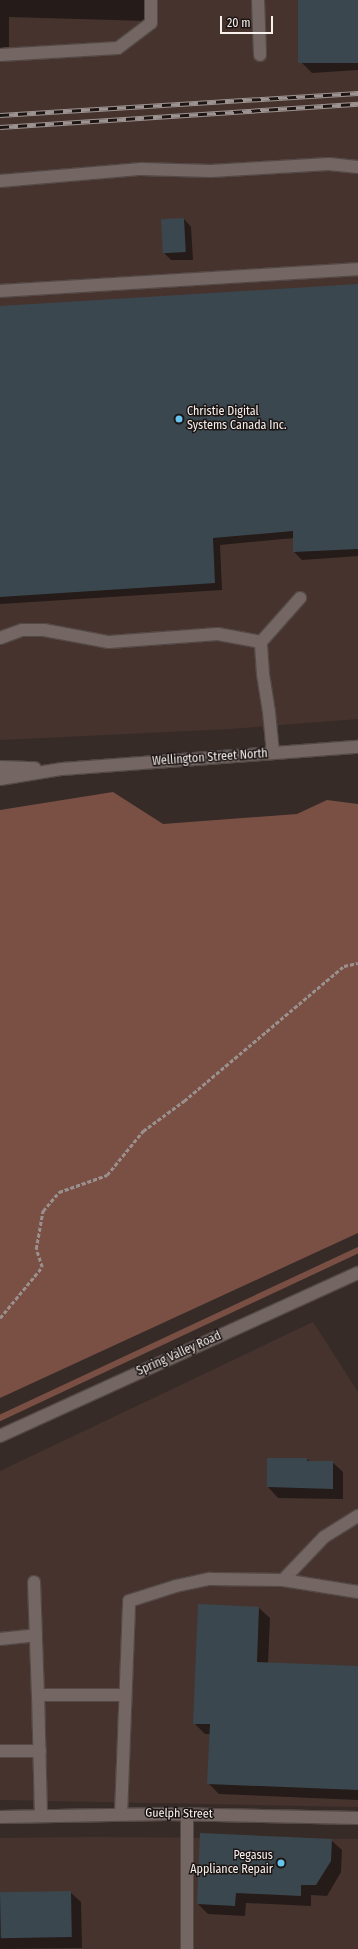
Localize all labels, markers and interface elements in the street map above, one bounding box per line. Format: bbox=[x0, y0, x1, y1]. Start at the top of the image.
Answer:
scale bar bbox=[222, 8, 275, 34]
text: 20 m bbox=[227, 16, 251, 30]
place label: Christie Digital Systems Canada Inc. bbox=[187, 405, 287, 433]
marker: Christie Digital Systems Canada Inc. bbox=[174, 414, 184, 424]
street label: Wellington Street North bbox=[152, 747, 268, 769]
street label: Spring Valley Road bbox=[135, 1329, 223, 1379]
street label: Guelph Street bbox=[145, 1806, 213, 1822]
place label: Pegasus Appliance Repair bbox=[190, 1849, 273, 1877]
marker: Pegasus Appliance Repair bbox=[276, 1858, 286, 1868]

